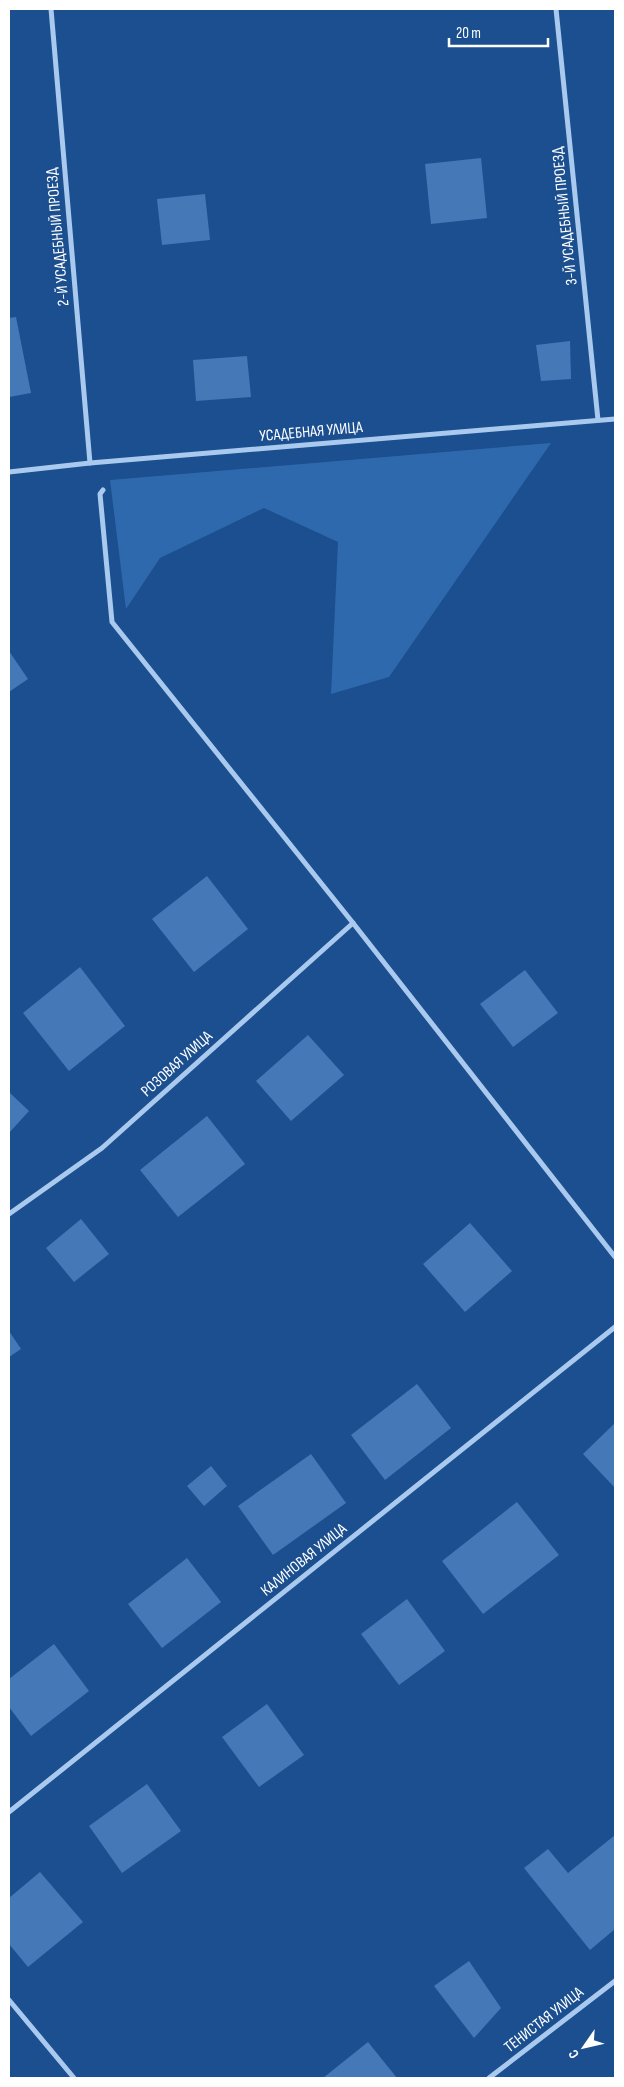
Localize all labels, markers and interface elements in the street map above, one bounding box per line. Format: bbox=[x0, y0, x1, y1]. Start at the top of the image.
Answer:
scale bar bbox=[449, 15, 548, 47]
text: 20 m bbox=[456, 24, 481, 43]
street label: 3-Й УСАДЕБНЫЙ ПРОЕЗД bbox=[548, 146, 582, 286]
street label: 2-Й УСАДЕБНЫЙ ПРОЕЗД bbox=[42, 167, 74, 307]
street label: УСАДЕБНАЯ УЛИЦА bbox=[259, 418, 364, 446]
street label: РОЗОВАЯ УЛИЦА bbox=[137, 1027, 217, 1101]
street label: КАЛИНОВАЯ УЛИЦА bbox=[257, 1519, 351, 1600]
street label: ТЕНИСТАЯ УЛИЦА bbox=[500, 1983, 588, 2057]
north arrow bbox=[559, 2022, 609, 2072]

